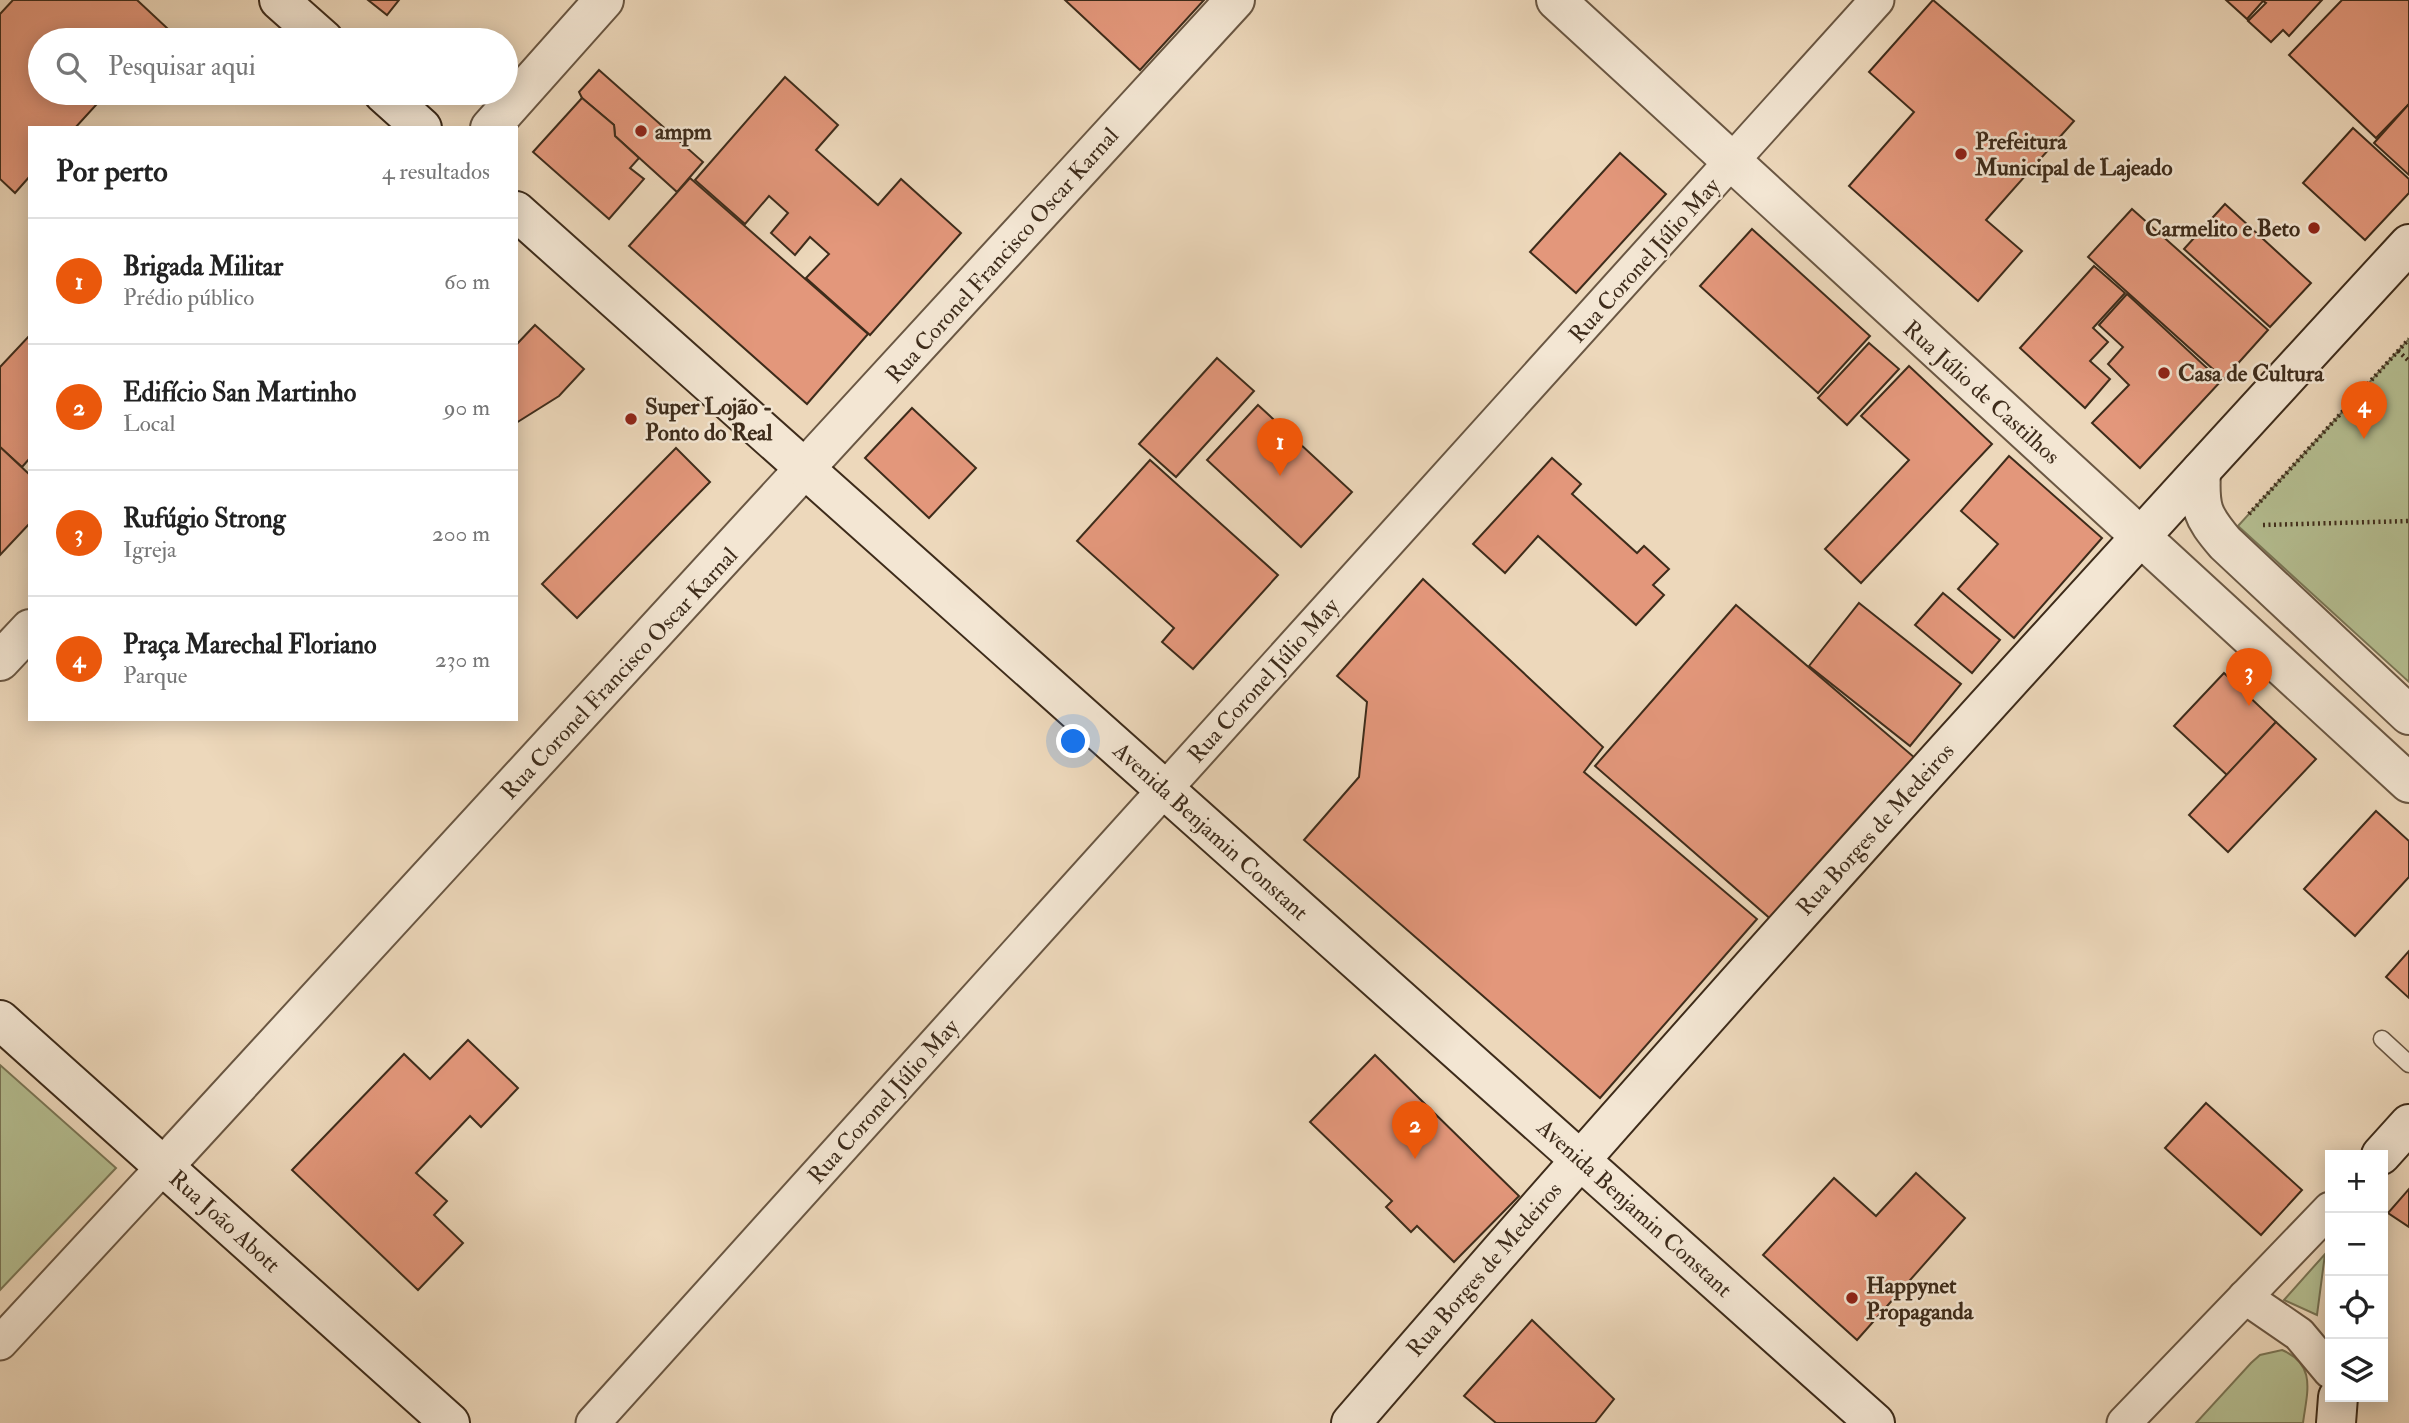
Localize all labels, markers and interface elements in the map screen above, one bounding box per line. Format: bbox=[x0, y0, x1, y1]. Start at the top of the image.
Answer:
search box bbox=[28, 28, 518, 105]
icon: search bbox=[52, 48, 90, 86]
text: Pesquisar aqui bbox=[108, 51, 256, 83]
place label: ampm bbox=[655, 117, 712, 147]
street label: Rua Coronel Francisco Oscar Karnal bbox=[880, 121, 1125, 389]
marker: ampm bbox=[633, 123, 649, 139]
place label: Prefeitura Municipal de Lajeado bbox=[1974, 127, 2173, 183]
marker: Prefeitura Municipal de Lajeado bbox=[1953, 146, 1969, 162]
text: Por perto bbox=[56, 153, 168, 190]
text: 4 resultados bbox=[382, 157, 490, 186]
street label: Rua Coronel Júlio May bbox=[1563, 171, 1727, 349]
place label: Carmelito e Beto bbox=[2145, 214, 2300, 243]
marker: Carmelito e Beto bbox=[2306, 220, 2322, 236]
text: Brigada Militar bbox=[123, 251, 283, 283]
text: 1 bbox=[75, 267, 83, 296]
text: 60 m bbox=[444, 267, 490, 296]
text: Prédio público bbox=[123, 283, 254, 312]
street label: Rua Júlio de Castilhos bbox=[1897, 314, 2066, 471]
place label: Casa de Cultura bbox=[2178, 359, 2325, 388]
marker: Casa de Cultura bbox=[2156, 365, 2172, 381]
text: Edifício San Martinho bbox=[123, 377, 356, 409]
pin: 4 bbox=[2341, 381, 2387, 439]
place label: Super Lojão - Ponto do Real bbox=[645, 392, 773, 447]
text: 2 bbox=[73, 393, 85, 422]
text: 90 m bbox=[444, 393, 490, 422]
text: Local bbox=[123, 409, 175, 438]
marker: Super Lojão - Ponto do Real bbox=[623, 411, 639, 427]
pin: 1 bbox=[1257, 418, 1303, 476]
text: Rufúgio Strong bbox=[123, 503, 285, 535]
text: 3 bbox=[75, 519, 83, 548]
text: 200 m bbox=[432, 519, 490, 548]
text: Igreja bbox=[123, 535, 177, 564]
street label: Rua Coronel Francisco Oscar Karnal bbox=[495, 541, 744, 805]
street label: Rua Coronel Júlio May bbox=[1182, 591, 1346, 769]
text: Praça Marechal Floriano bbox=[123, 629, 377, 661]
text: 4 bbox=[73, 645, 85, 674]
text: 230 m bbox=[435, 645, 490, 674]
pin: 3 bbox=[2226, 648, 2272, 706]
text: Parque bbox=[123, 661, 187, 690]
your location bbox=[1056, 724, 1090, 758]
street label: Avenida Benjamin Constant bbox=[1106, 735, 1314, 927]
street label: Rua Borges de Medeiros bbox=[1790, 737, 1961, 922]
street label: Rua Coronel Júlio May bbox=[802, 1012, 966, 1190]
pin: 2 bbox=[1392, 1101, 1438, 1159]
street label: Avenida Benjamin Constant bbox=[1530, 1112, 1738, 1304]
map controls bbox=[2325, 1150, 2388, 1402]
button: + bbox=[2325, 1150, 2388, 1213]
street label: Rua João Abott bbox=[163, 1164, 286, 1279]
street label: Rua Borges de Medeiros bbox=[1400, 1176, 1568, 1363]
button: − bbox=[2325, 1213, 2388, 1276]
place label: Happynet Propaganda bbox=[1866, 1271, 1975, 1327]
button: locate bbox=[2325, 1276, 2388, 1339]
marker: Happynet Propaganda bbox=[1844, 1290, 1860, 1306]
button: layers bbox=[2325, 1339, 2388, 1402]

